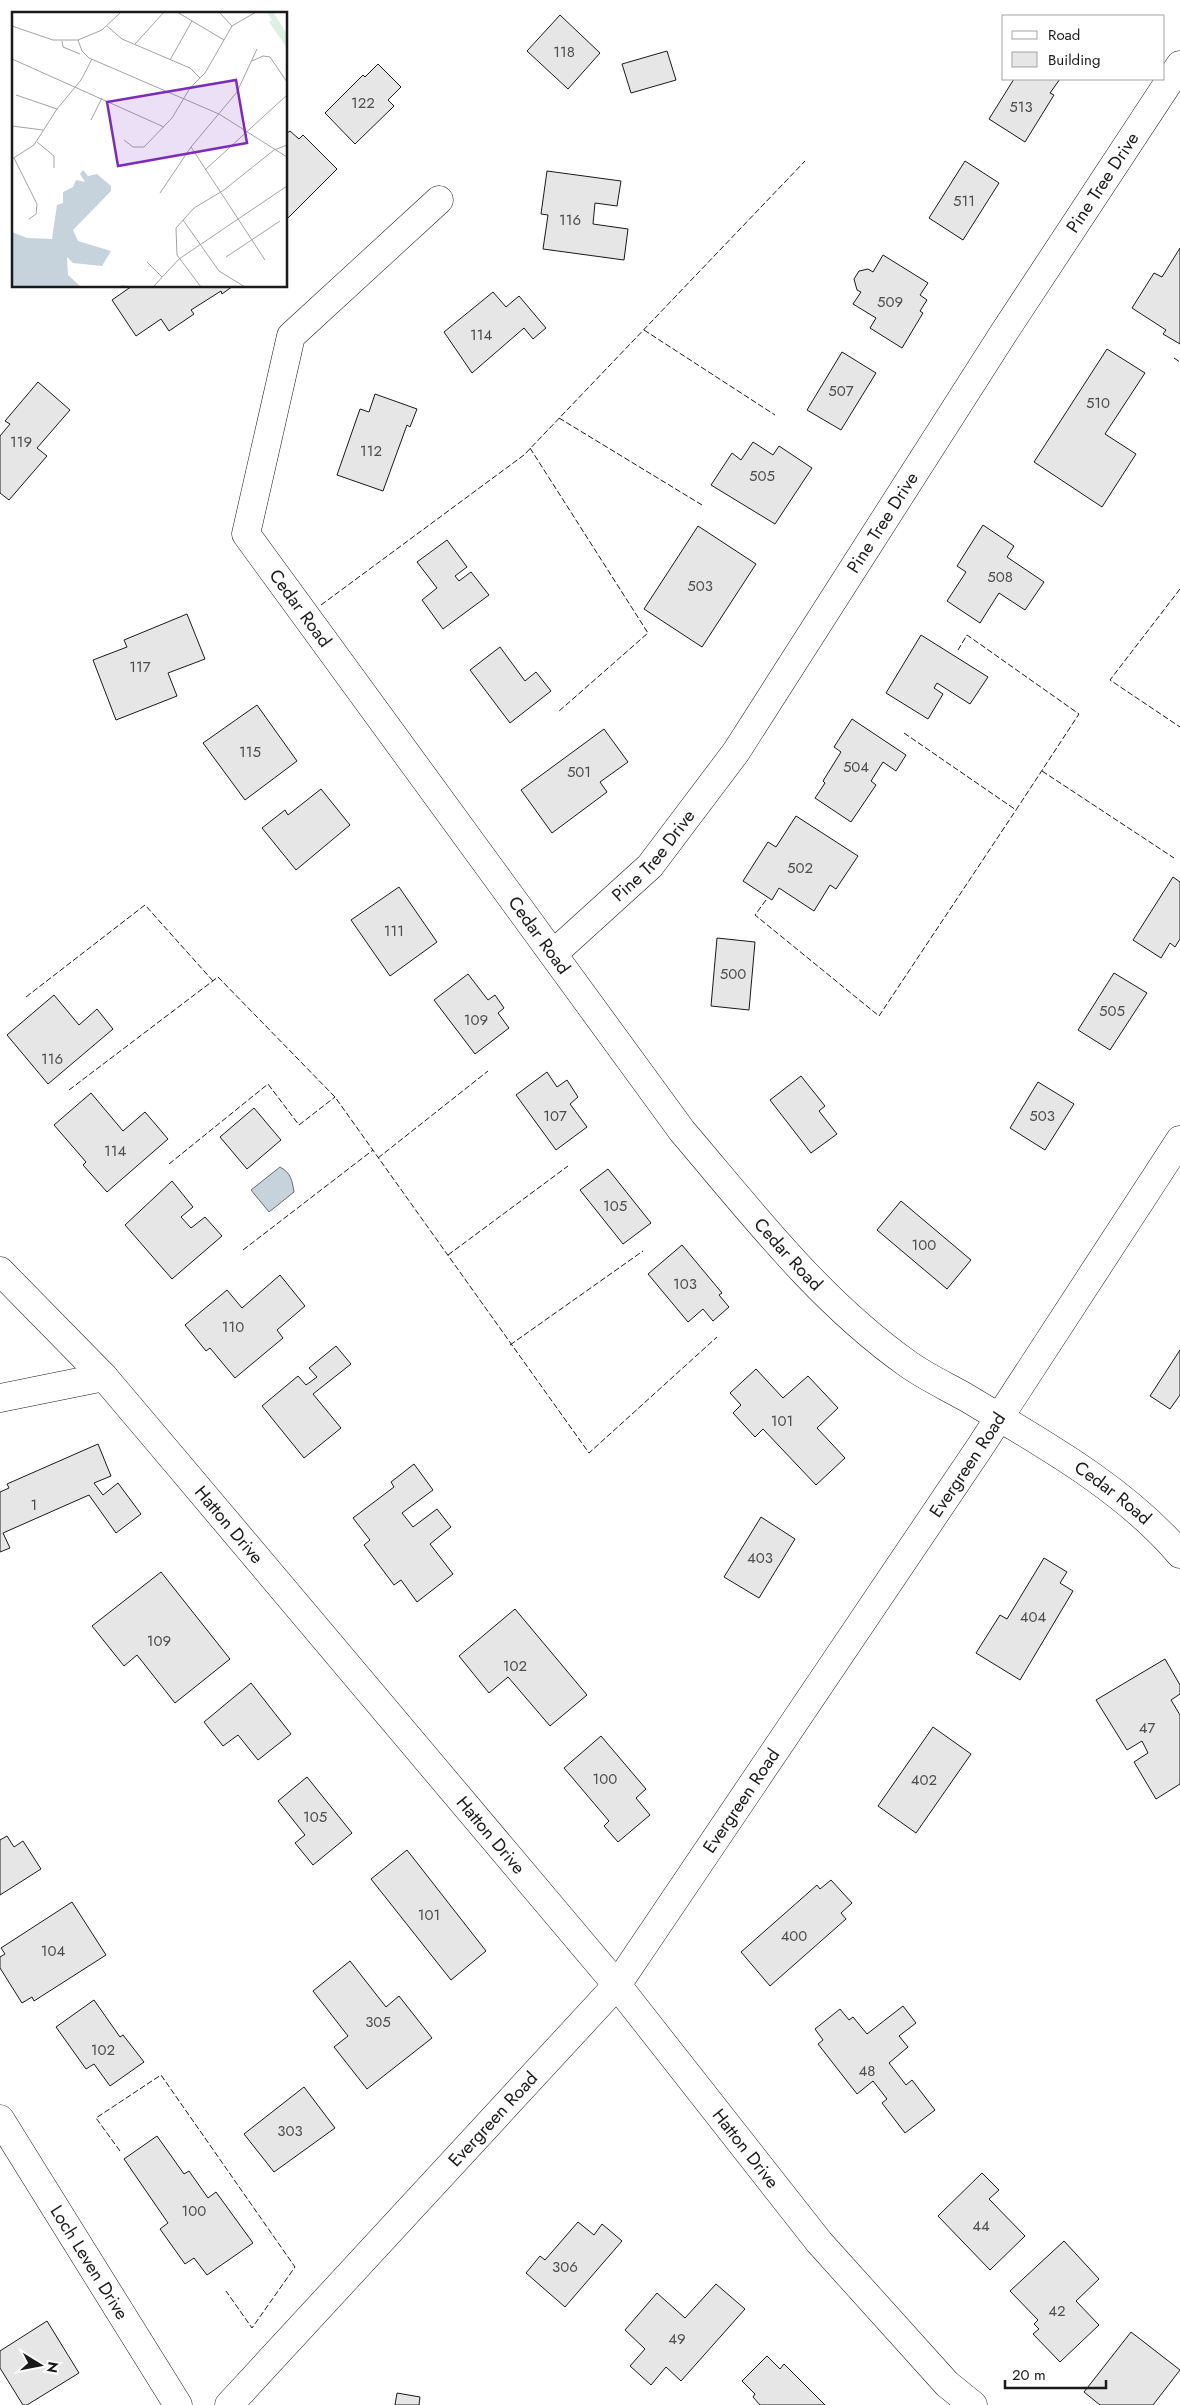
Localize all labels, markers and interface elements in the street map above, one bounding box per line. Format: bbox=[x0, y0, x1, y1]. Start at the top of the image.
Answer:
inset map bbox=[12, 12, 288, 288]
legend bbox=[1002, 15, 1165, 80]
text: Road bbox=[1048, 24, 1080, 46]
house number: 118 bbox=[553, 41, 575, 63]
text: Building bbox=[1048, 49, 1100, 71]
house number: 122 bbox=[351, 92, 375, 114]
house number: 513 bbox=[1009, 96, 1033, 118]
street label: Pine Tree Drive bbox=[1060, 127, 1145, 238]
house number: 511 bbox=[953, 190, 975, 212]
house number: 116 bbox=[559, 209, 581, 231]
house number: 509 bbox=[877, 291, 903, 313]
house number: 114 bbox=[470, 324, 492, 346]
house number: 507 bbox=[828, 380, 854, 402]
house number: 510 bbox=[1086, 392, 1110, 414]
house number: 119 bbox=[10, 431, 32, 453]
house number: 112 bbox=[360, 440, 382, 462]
house number: 505 bbox=[749, 465, 775, 487]
street label: Pine Tree Drive bbox=[840, 467, 925, 578]
street label: Cedar Road bbox=[263, 564, 338, 653]
house number: 508 bbox=[987, 566, 1013, 588]
house number: 503 bbox=[687, 575, 713, 597]
house number: 117 bbox=[129, 656, 151, 678]
house number: 115 bbox=[239, 741, 261, 763]
house number: 504 bbox=[843, 756, 869, 778]
house number: 501 bbox=[567, 761, 591, 783]
street label: Pine Tree Drive bbox=[606, 804, 701, 908]
house number: 502 bbox=[787, 857, 813, 879]
street label: Cedar Road bbox=[502, 891, 576, 980]
house number: 111 bbox=[384, 920, 404, 942]
house number: 500 bbox=[720, 963, 746, 985]
house number: 505 bbox=[1099, 1000, 1125, 1022]
house number: 109 bbox=[464, 1009, 488, 1031]
house number: 116 bbox=[41, 1048, 63, 1070]
house number: 107 bbox=[543, 1105, 567, 1127]
house number: 503 bbox=[1029, 1105, 1055, 1127]
house number: 114 bbox=[104, 1140, 126, 1162]
house number: 105 bbox=[603, 1195, 627, 1217]
street label: Cedar Road bbox=[748, 1212, 828, 1297]
house number: 100 bbox=[912, 1234, 936, 1256]
house number: 103 bbox=[673, 1273, 697, 1295]
house number: 110 bbox=[222, 1316, 244, 1338]
street label: Evergreen Road bbox=[923, 1407, 1012, 1523]
house number: 101 bbox=[771, 1410, 793, 1432]
street label: Cedar Road bbox=[1069, 1455, 1157, 1531]
street label: Hatton Drive bbox=[188, 1480, 269, 1569]
house number: 1 bbox=[31, 1494, 37, 1516]
house number: 403 bbox=[747, 1547, 773, 1569]
house number: 404 bbox=[1020, 1606, 1046, 1628]
house number: 109 bbox=[147, 1630, 171, 1652]
house number: 102 bbox=[503, 1655, 527, 1677]
house number: 47 bbox=[1139, 1717, 1155, 1739]
street label: Evergreen Road bbox=[697, 1743, 786, 1858]
house number: 100 bbox=[593, 1768, 617, 1790]
house number: 402 bbox=[911, 1769, 937, 1791]
street label: Hatton Drive bbox=[450, 1790, 531, 1880]
house number: 105 bbox=[303, 1806, 327, 1828]
house number: 101 bbox=[418, 1904, 440, 1926]
house number: 400 bbox=[781, 1925, 807, 1947]
house number: 104 bbox=[41, 1940, 66, 1962]
house number: 305 bbox=[365, 2011, 391, 2033]
house number: 102 bbox=[91, 2039, 115, 2061]
house number: 48 bbox=[859, 2060, 875, 2082]
street label: Evergreen Road bbox=[442, 2066, 544, 2173]
street label: Hatton Drive bbox=[706, 2103, 785, 2194]
house number: 303 bbox=[277, 2120, 303, 2142]
street label: Loch Leven Drive bbox=[44, 2200, 135, 2325]
house number: 100 bbox=[182, 2200, 206, 2222]
house number: 44 bbox=[972, 2215, 990, 2237]
house number: 306 bbox=[552, 2256, 578, 2278]
house number: 42 bbox=[1048, 2300, 1066, 2322]
house number: 49 bbox=[668, 2328, 686, 2350]
north arrow bbox=[15, 2340, 65, 2390]
scale bar bbox=[1005, 2358, 1106, 2390]
text: N bbox=[42, 2360, 64, 2374]
text: 20 m bbox=[1012, 2364, 1046, 2386]

